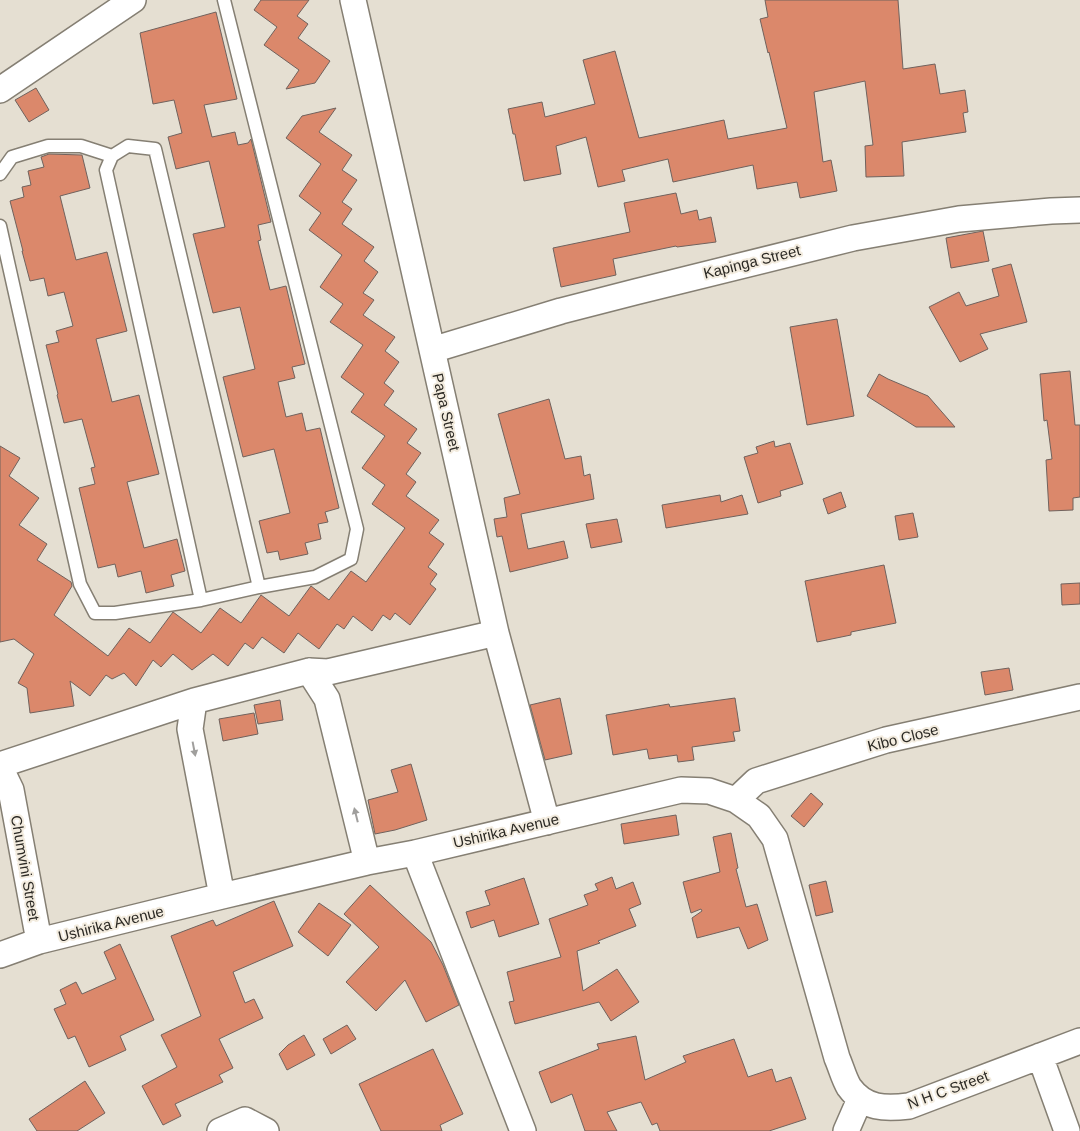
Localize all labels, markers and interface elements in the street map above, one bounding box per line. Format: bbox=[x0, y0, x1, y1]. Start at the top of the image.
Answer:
street label: Kapinga Street bbox=[702, 241, 803, 282]
street label: Papa Street bbox=[429, 371, 464, 453]
street label: Kibo Close bbox=[866, 720, 940, 755]
one-way arrow bbox=[190, 742, 198, 758]
one-way arrow bbox=[352, 807, 360, 822]
street label: Ushirika Avenue bbox=[451, 810, 560, 851]
street label: Chumvini Street bbox=[8, 814, 43, 923]
street label: Ushirika Avenue bbox=[56, 902, 165, 945]
street label: N H C Street bbox=[905, 1067, 991, 1112]

